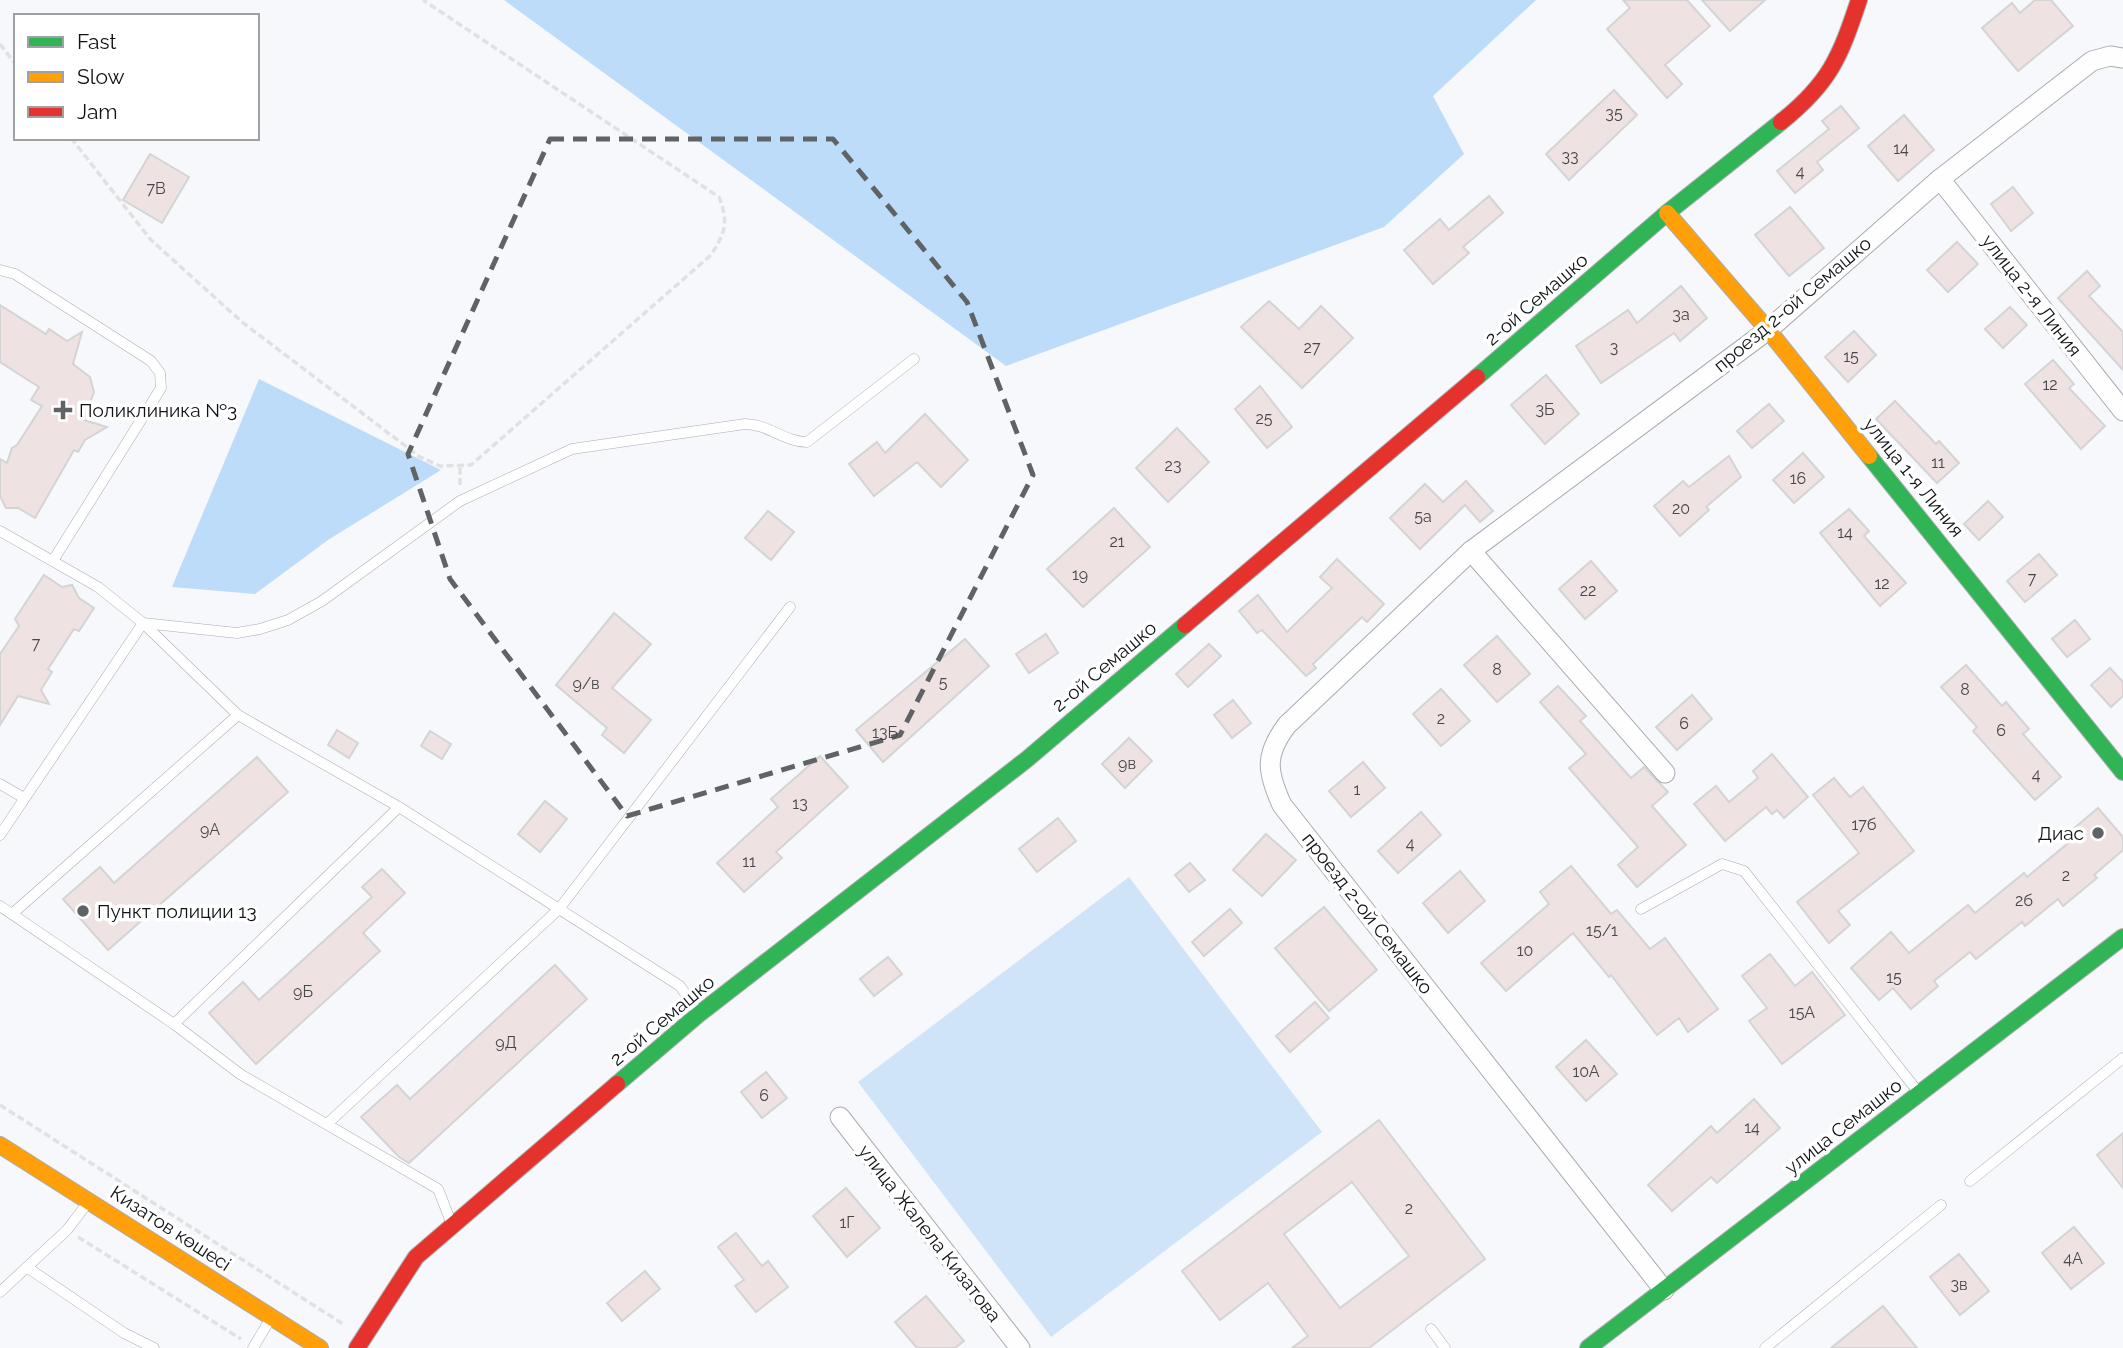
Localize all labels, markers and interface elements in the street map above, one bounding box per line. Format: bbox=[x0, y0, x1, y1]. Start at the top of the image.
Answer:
legend bbox=[14, 14, 259, 140]
text: Fast bbox=[77, 29, 117, 54]
text: Slow bbox=[77, 64, 125, 89]
text: Jam bbox=[77, 99, 118, 124]
house number: 35 bbox=[1605, 104, 1623, 123]
house number: 14 bbox=[1893, 139, 1909, 158]
house number: 33 bbox=[1561, 147, 1579, 166]
house number: 4 bbox=[1796, 162, 1805, 181]
house number: 7В bbox=[146, 179, 166, 198]
street label: улица 2-я Линия bbox=[1978, 230, 2086, 360]
street label: проезд 2-ой Семашко bbox=[1709, 232, 1875, 376]
street label: 2-ой Семашко bbox=[1480, 248, 1592, 350]
house number: 3а bbox=[1672, 305, 1690, 324]
house number: 27 bbox=[1304, 338, 1321, 357]
house number: 3 bbox=[1610, 338, 1618, 357]
house number: 15 bbox=[1843, 347, 1859, 366]
house number: 12 bbox=[2042, 375, 2058, 394]
place label: Поликлиника №3 bbox=[79, 399, 237, 421]
marker: Поликлиника №3 bbox=[53, 400, 73, 420]
house number: 3Б bbox=[1536, 400, 1554, 419]
house number: 25 bbox=[1255, 409, 1273, 428]
street label: улица 1-я Линия bbox=[1859, 413, 1969, 541]
house number: 11 bbox=[1931, 453, 1945, 472]
house number: 23 bbox=[1165, 456, 1181, 475]
house number: 16 bbox=[1790, 469, 1806, 488]
house number: 20 bbox=[1672, 499, 1690, 518]
house number: 5а bbox=[1414, 507, 1432, 526]
house number: 14 bbox=[1837, 523, 1853, 542]
house number: 21 bbox=[1109, 532, 1125, 551]
house number: 19 bbox=[1072, 565, 1088, 584]
house number: 7 bbox=[2028, 569, 2037, 588]
house number: 12 bbox=[1874, 574, 1890, 593]
house number: 22 bbox=[1580, 581, 1596, 600]
street label: 2-ой Семашко bbox=[1047, 616, 1161, 716]
house number: 7 bbox=[32, 634, 41, 653]
house number: 8 bbox=[1492, 660, 1502, 679]
house number: 5 bbox=[939, 673, 948, 692]
house number: 9/в bbox=[572, 674, 600, 693]
house number: 8 bbox=[1960, 680, 1970, 699]
house number: 2 bbox=[1437, 709, 1445, 728]
house number: 6 bbox=[1679, 714, 1689, 733]
house number: 6 bbox=[1996, 721, 2006, 740]
house number: 13Б bbox=[872, 723, 898, 742]
house number: 9в bbox=[1118, 754, 1136, 773]
house number: 4 bbox=[2032, 765, 2041, 784]
house number: 1 bbox=[1354, 780, 1361, 799]
house number: 13 bbox=[792, 794, 808, 813]
house number: 17б bbox=[1851, 815, 1877, 834]
house number: 9А bbox=[200, 820, 220, 839]
place label: Диас bbox=[2038, 822, 2084, 844]
marker: Диас bbox=[2090, 825, 2106, 841]
street label: проезд 2-ой Семашко bbox=[1298, 828, 1438, 998]
house number: 4 bbox=[1406, 834, 1415, 853]
house number: 11 bbox=[742, 852, 756, 871]
house number: 2 bbox=[2062, 866, 2070, 885]
house number: 2б bbox=[2015, 891, 2033, 910]
place label: Пункт полиции 13 bbox=[97, 900, 257, 922]
marker: Пункт полиции 13 bbox=[75, 903, 91, 919]
house number: 15/1 bbox=[1586, 921, 1618, 940]
house number: 10 bbox=[1517, 941, 1533, 960]
house number: 15 bbox=[1886, 968, 1902, 987]
street label: 2-ой Семашко bbox=[605, 970, 719, 1070]
house number: 9Б bbox=[293, 982, 313, 1001]
house number: 15А bbox=[1789, 1003, 1815, 1022]
house number: 9Д bbox=[495, 1033, 517, 1052]
house number: 10А bbox=[1572, 1062, 1600, 1081]
street label: улица Семашко bbox=[1780, 1074, 1906, 1178]
house number: 6 bbox=[759, 1086, 769, 1105]
house number: 14 bbox=[1744, 1118, 1760, 1137]
street label: улица Жалела Кизатова bbox=[854, 1140, 1006, 1326]
street label: Кизатов көшесі bbox=[107, 1181, 235, 1275]
house number: 2 bbox=[1405, 1199, 1413, 1218]
house number: 1Г bbox=[839, 1213, 855, 1232]
house number: 4А bbox=[2063, 1249, 2083, 1268]
house number: 3в bbox=[1950, 1275, 1968, 1294]

